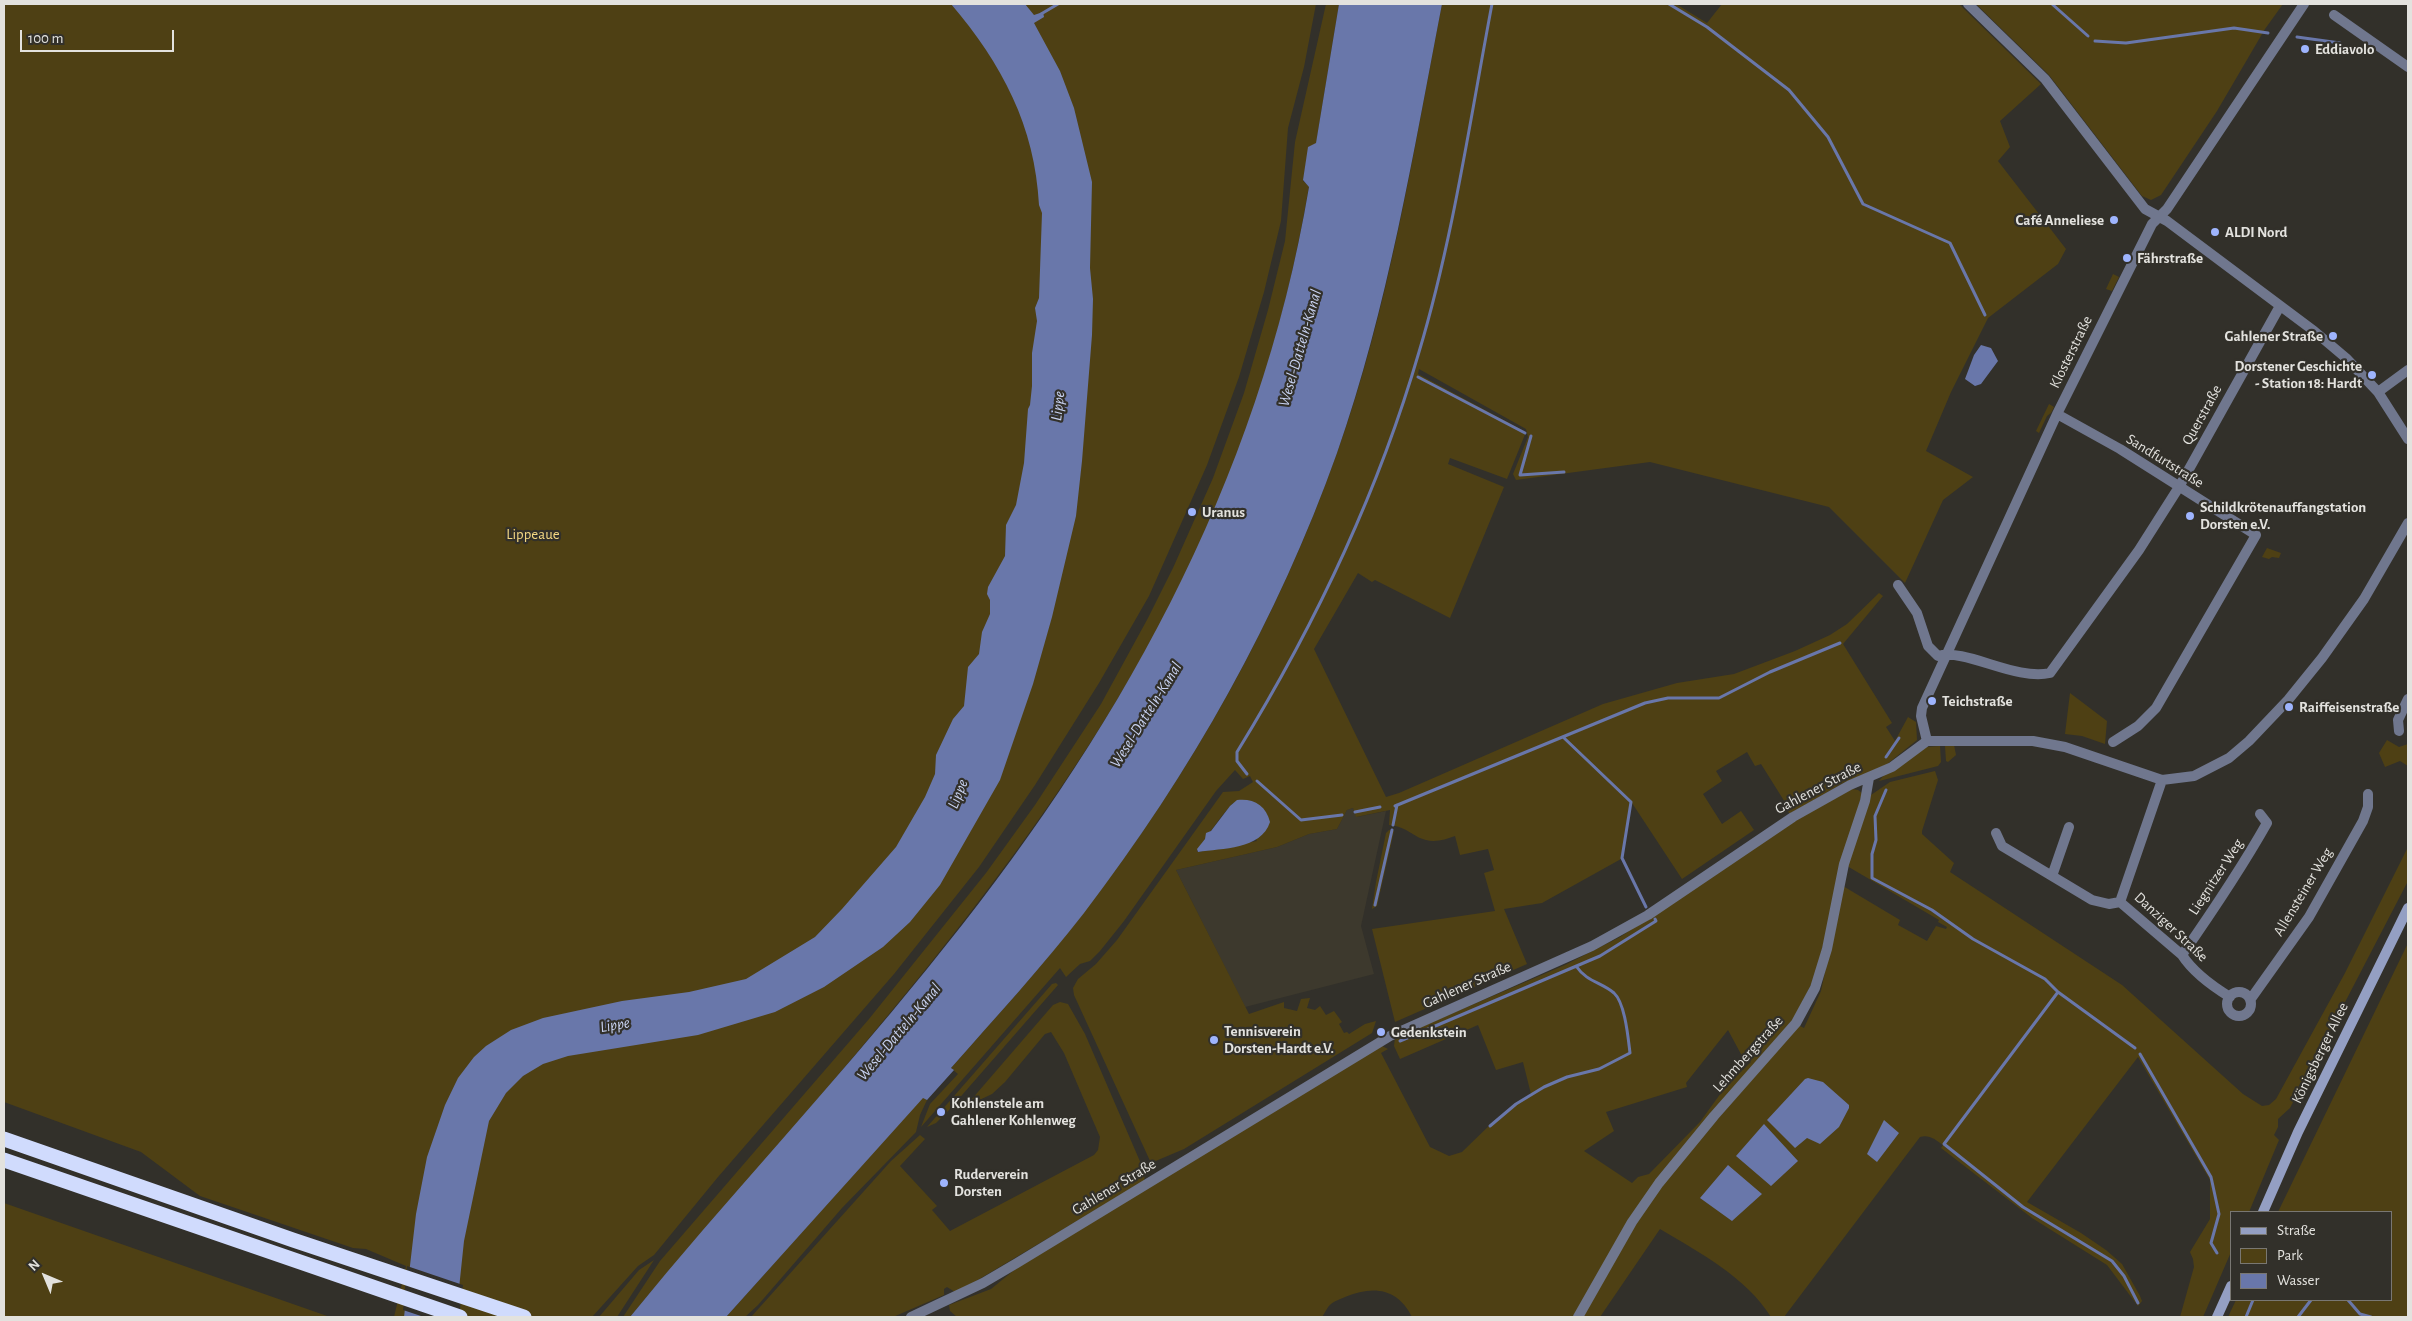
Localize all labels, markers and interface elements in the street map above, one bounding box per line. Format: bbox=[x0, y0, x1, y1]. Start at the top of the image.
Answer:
scale bar bbox=[22, 20, 176, 52]
text: 100 m bbox=[28, 31, 63, 46]
place label: Eddiavolo bbox=[2315, 40, 2374, 58]
marker: Eddiavolo bbox=[2299, 43, 2311, 55]
place label: Café Anneliese bbox=[2016, 211, 2104, 229]
marker: Café Anneliese bbox=[2108, 214, 2120, 226]
place label: ALDI Nord bbox=[2225, 223, 2287, 241]
marker: ALDI Nord bbox=[2209, 226, 2221, 238]
place label: Fährstraße bbox=[2137, 249, 2203, 267]
marker: Fährstraße bbox=[2121, 252, 2133, 264]
water label: Wesel-Datteln-Kanal bbox=[1274, 287, 1326, 409]
street label: Klosterstraße bbox=[2046, 313, 2096, 391]
place label: Gahlener Straße bbox=[2225, 327, 2323, 345]
marker: Gahlener Straße bbox=[2327, 330, 2339, 342]
place label: Dorstener Geschichte - Station 18: Hardt bbox=[2234, 357, 2362, 392]
marker: Dorstener Geschichte - Station 18: Hardt bbox=[2366, 369, 2378, 381]
street label: Querstraße bbox=[2178, 382, 2226, 448]
water label: Lippe bbox=[1047, 390, 1069, 422]
street label: Sandfurtstraße bbox=[2123, 430, 2207, 492]
place label: Schildkrötenauffangstation Dorsten e.V. bbox=[2200, 498, 2366, 533]
place label: Uranus bbox=[1202, 503, 1245, 521]
marker: Uranus bbox=[1186, 506, 1198, 518]
marker: Schildkrötenauffangstation Dorsten e.V. bbox=[2184, 510, 2196, 522]
park label: Lippeaue bbox=[506, 525, 560, 543]
water label: Wesel-Datteln-Kanal bbox=[1106, 659, 1186, 771]
place label: Teichstraße bbox=[1942, 692, 2012, 710]
marker: Teichstraße bbox=[1926, 695, 1938, 707]
place label: Raiffeisenstraße bbox=[2299, 698, 2399, 716]
marker: Raiffeisenstraße bbox=[2283, 701, 2295, 713]
street label: Gahlener Straße bbox=[1772, 758, 1864, 818]
water label: Lippe bbox=[943, 777, 973, 811]
street label: Liegnitzer Weg bbox=[2185, 836, 2247, 918]
street label: Allensteiner Weg bbox=[2269, 844, 2337, 940]
street label: Danziger Straße bbox=[2130, 888, 2212, 966]
street label: Gahlener Straße bbox=[1420, 957, 1514, 1013]
water label: Wesel-Datteln-Kanal bbox=[853, 979, 945, 1085]
street label: Königsberger Allee bbox=[2288, 1000, 2352, 1106]
street label: Lehmbergstraße bbox=[1709, 1012, 1787, 1096]
water label: Lippe bbox=[599, 1013, 631, 1037]
place label: Tennisverein Dorsten-Hardt e.V. bbox=[1224, 1022, 1334, 1057]
place label: Gedenkstein bbox=[1391, 1023, 1467, 1041]
marker: Gedenkstein bbox=[1375, 1026, 1387, 1038]
marker: Tennisverein Dorsten-Hardt e.V. bbox=[1208, 1034, 1220, 1046]
place label: Kohlenstele am Gahlener Kohlenweg bbox=[951, 1094, 1076, 1129]
marker: Kohlenstele am Gahlener Kohlenweg bbox=[935, 1106, 947, 1118]
street label: Gahlener Straße bbox=[1069, 1155, 1159, 1219]
place label: Ruderverein Dorsten bbox=[954, 1165, 1028, 1200]
marker: Ruderverein Dorsten bbox=[938, 1177, 950, 1189]
legend bbox=[2230, 1211, 2392, 1301]
text: Straße bbox=[2277, 1223, 2316, 1238]
text: Park bbox=[2277, 1248, 2303, 1263]
north arrow bbox=[20, 1251, 70, 1301]
text: N bbox=[26, 1257, 43, 1274]
text: Wasser bbox=[2277, 1273, 2319, 1288]

